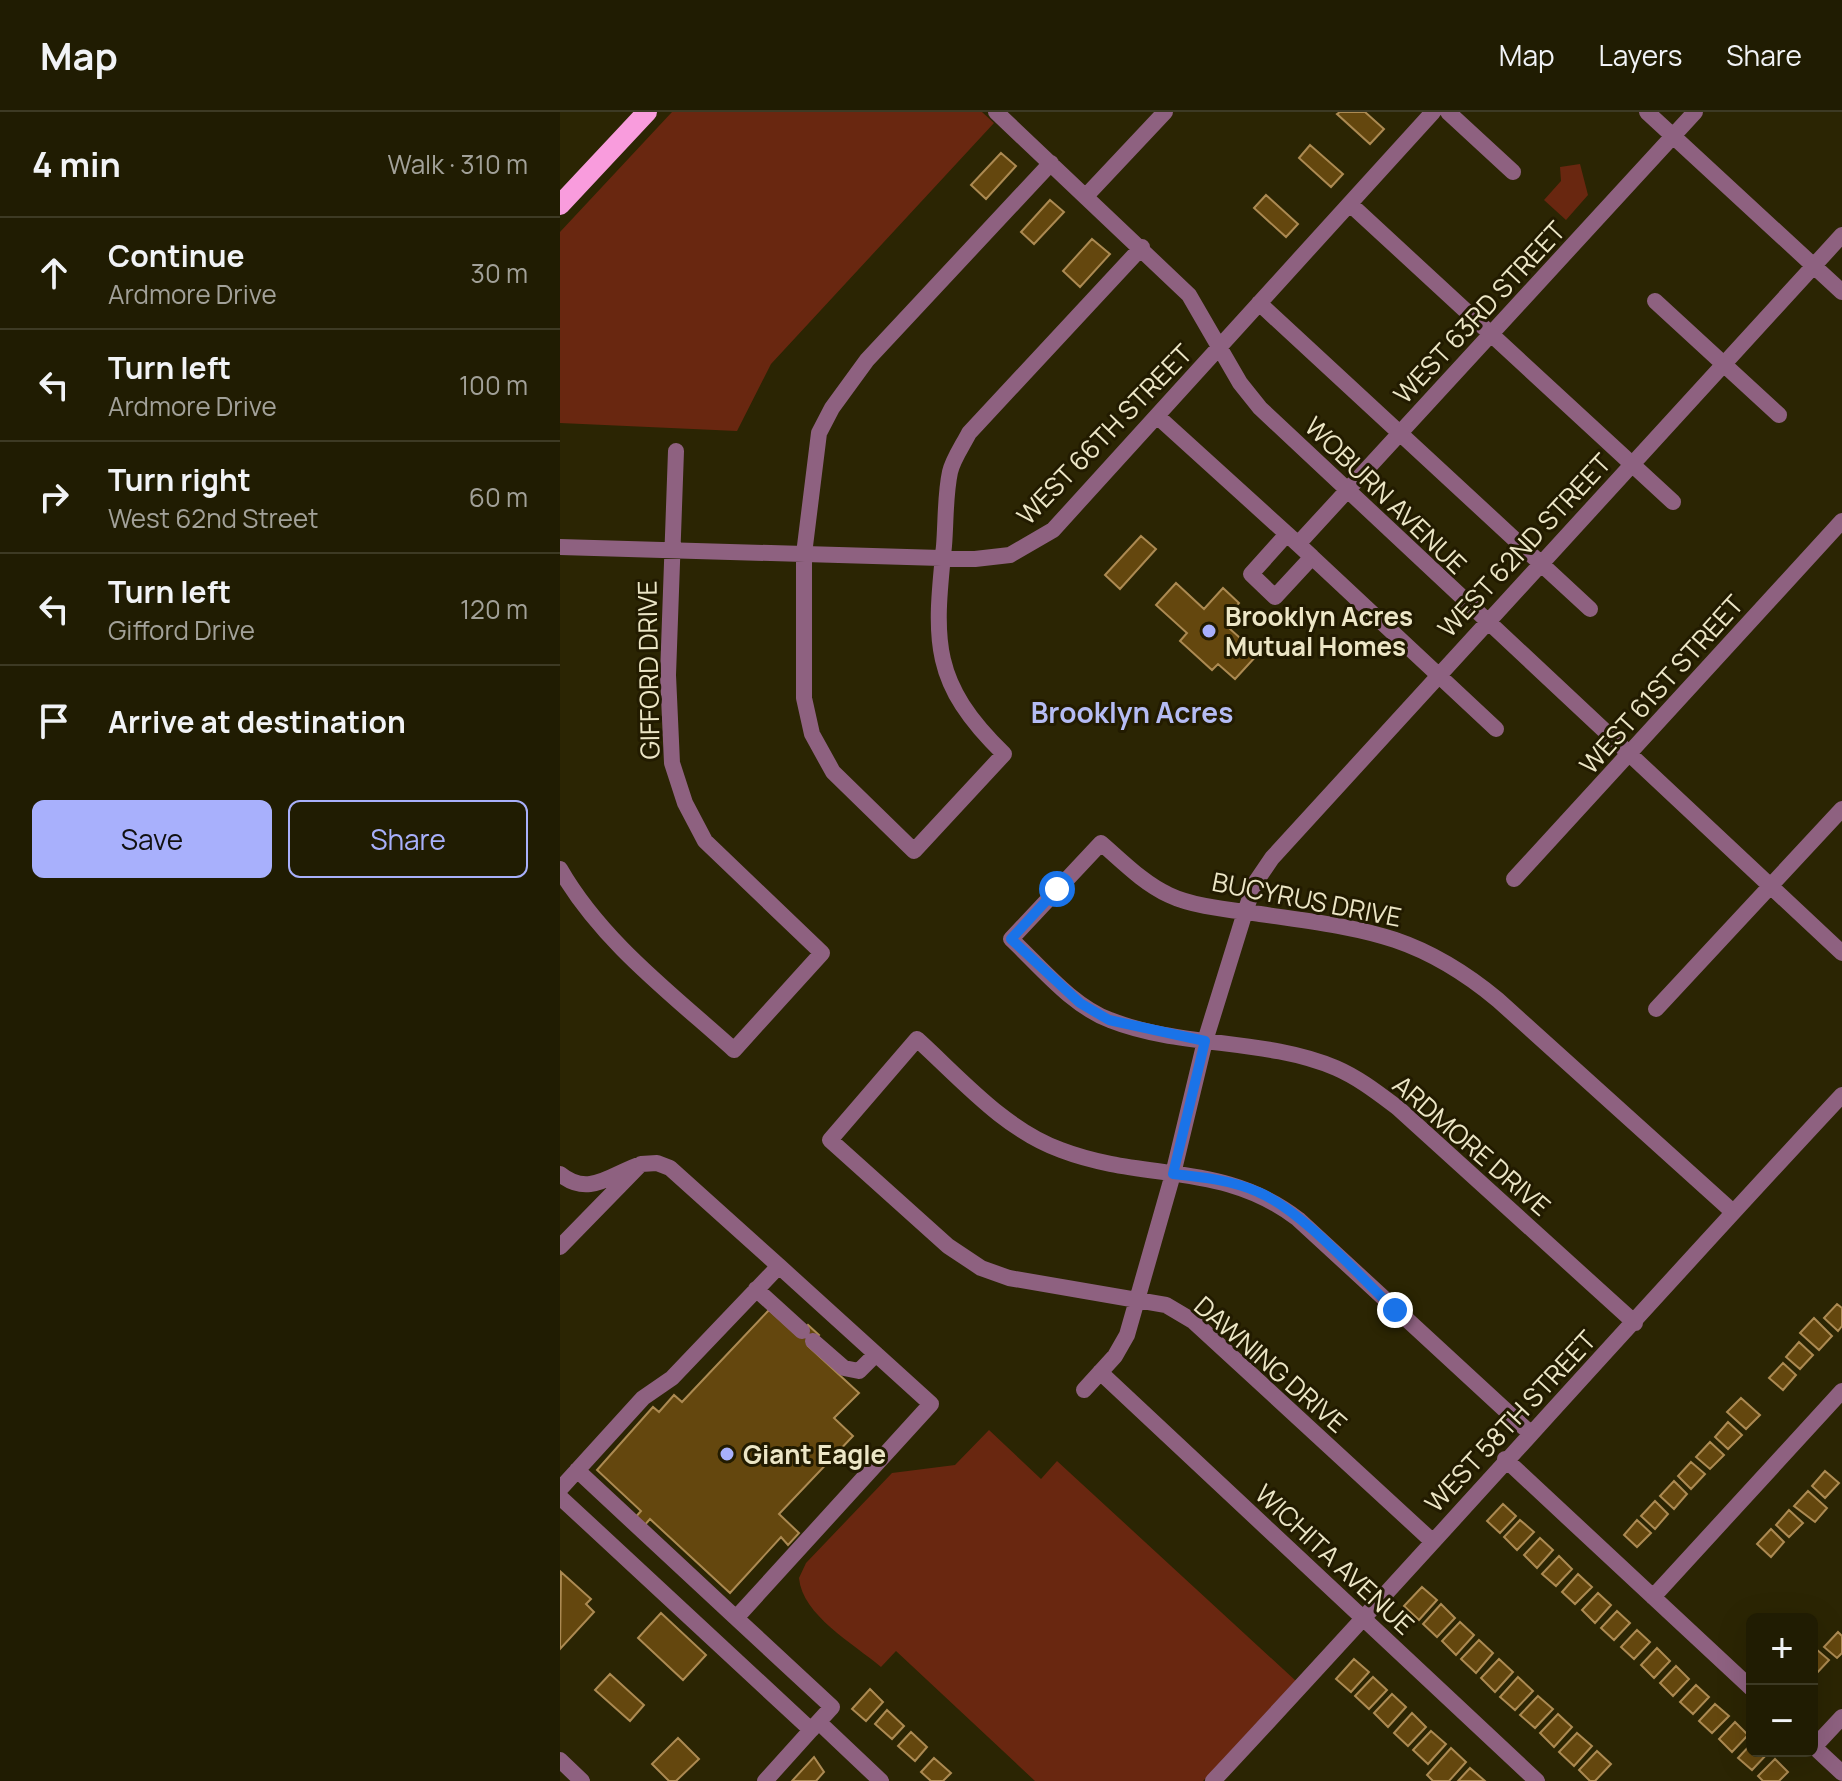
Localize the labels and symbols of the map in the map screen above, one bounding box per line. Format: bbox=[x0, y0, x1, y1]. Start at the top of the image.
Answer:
street label: WEST 63RD STREET bbox=[1385, 213, 1573, 411]
street label: WEST 66TH STREET bbox=[1008, 335, 1200, 532]
street label: WOBURN AVENUE bbox=[1297, 408, 1475, 582]
street label: WEST 62ND STREET bbox=[1429, 445, 1619, 645]
street label: GIFFORD DRIVE bbox=[628, 580, 668, 760]
street label: WEST 61ST STREET bbox=[1571, 586, 1751, 781]
place label: Brooklyn Acres Mutual Homes bbox=[1225, 598, 1413, 664]
marker: Brooklyn Acres Mutual Homes bbox=[1200, 622, 1218, 640]
district label: Brooklyn Acres bbox=[1031, 693, 1233, 731]
street label: BUCYRUS DRIVE bbox=[1209, 863, 1405, 935]
route start bbox=[1039, 871, 1075, 907]
street label: ARDMORE DRIVE bbox=[1386, 1067, 1558, 1223]
street label: DAWNING DRIVE bbox=[1187, 1288, 1355, 1440]
route end bbox=[1377, 1292, 1413, 1328]
street label: WEST 58TH STREET bbox=[1416, 1322, 1604, 1520]
place label: Giant Eagle bbox=[743, 1436, 886, 1472]
marker: Giant Eagle bbox=[718, 1445, 736, 1463]
street label: WICHITA AVENUE bbox=[1248, 1476, 1422, 1642]

